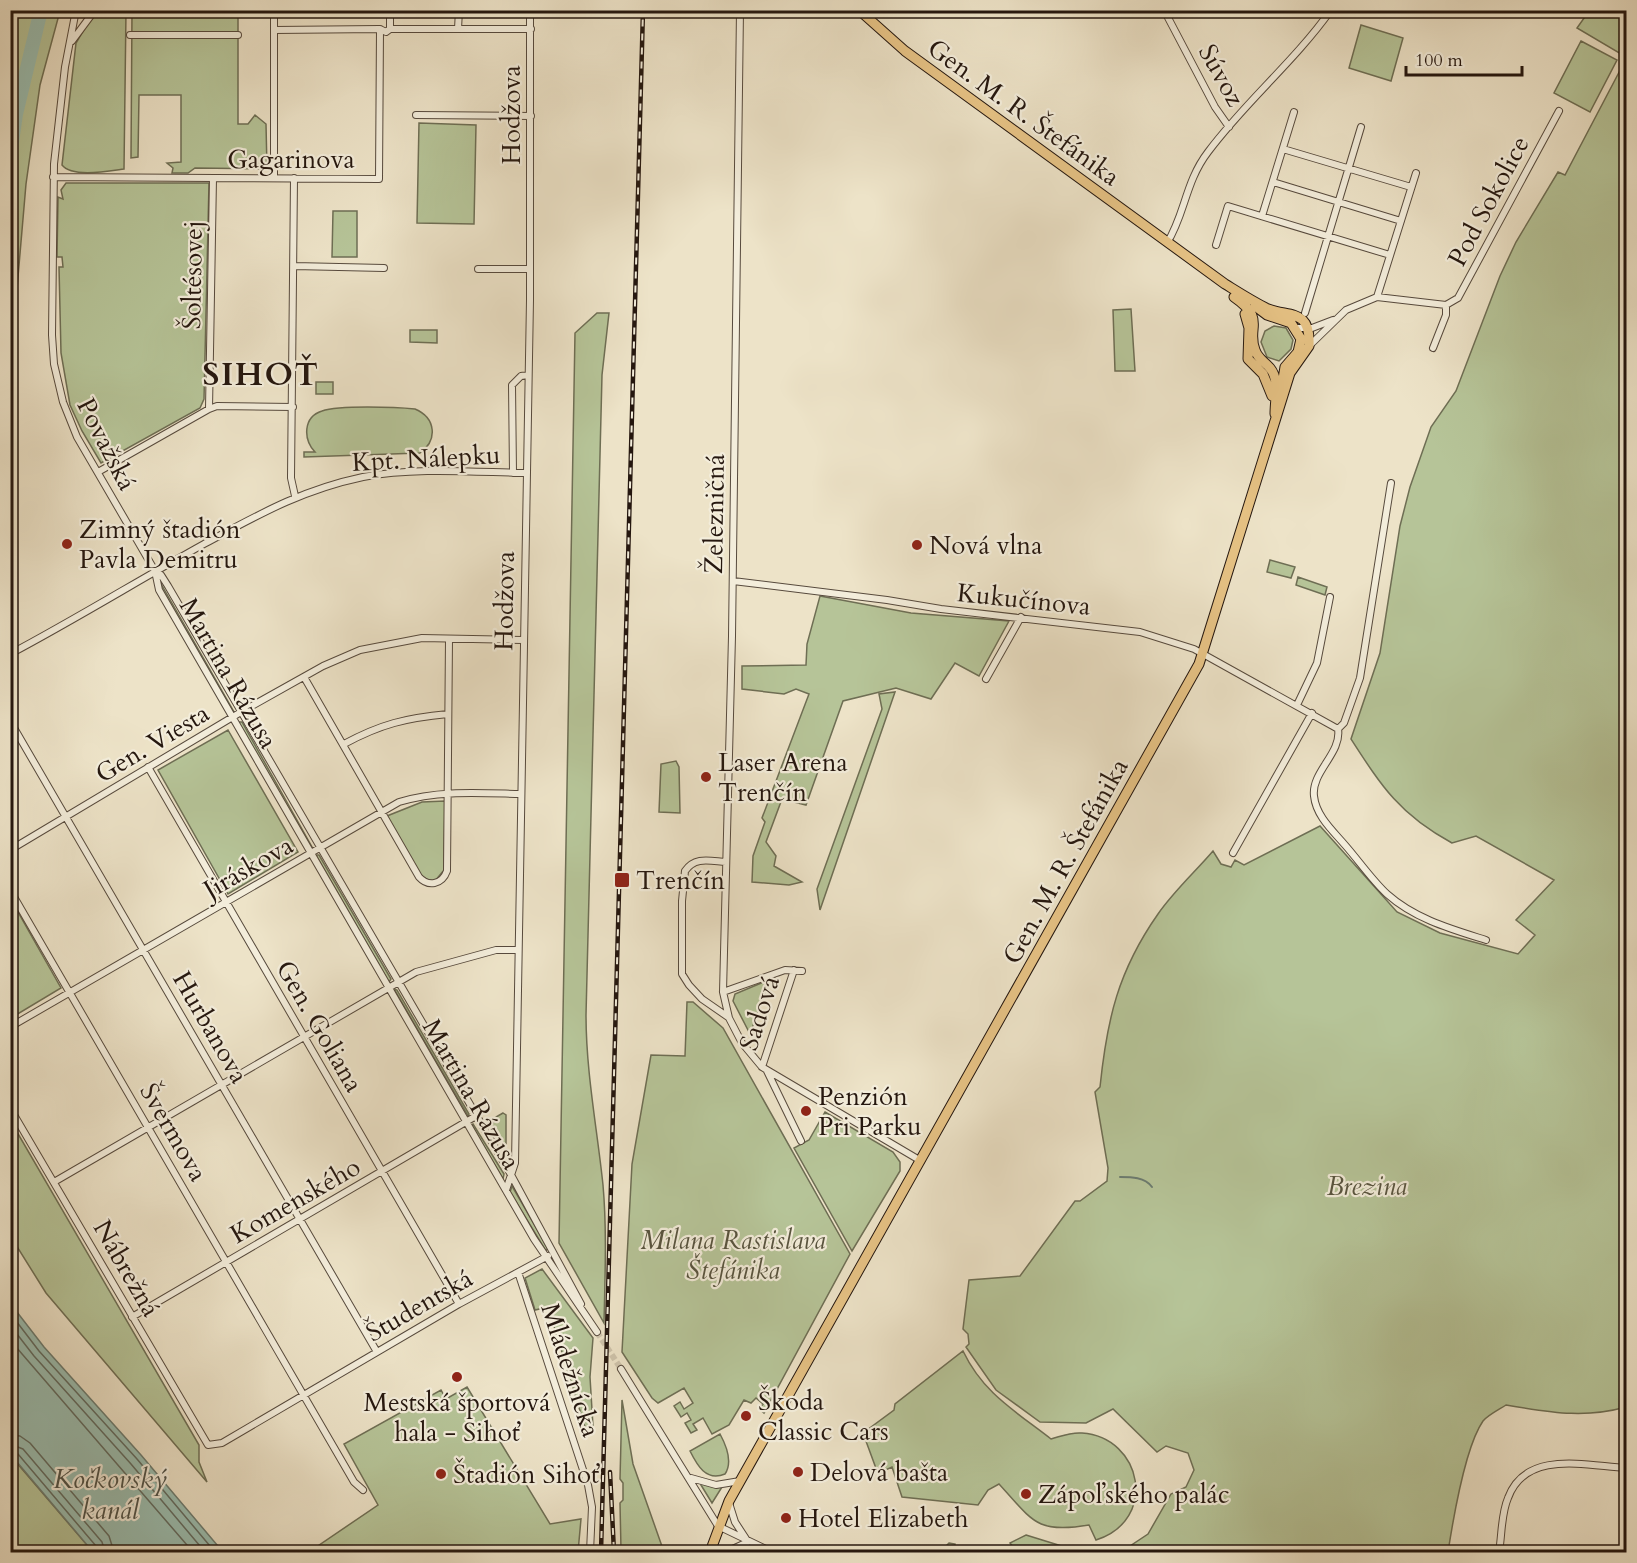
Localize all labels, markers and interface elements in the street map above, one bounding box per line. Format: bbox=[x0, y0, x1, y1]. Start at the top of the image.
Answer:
street label: Gen. M. R. Štefánika bbox=[920, 31, 1127, 194]
street label: Súvoz bbox=[1190, 38, 1253, 113]
scale bar bbox=[1406, 39, 1522, 77]
text: 100 m bbox=[1415, 48, 1463, 73]
street label: Hodžova bbox=[494, 65, 529, 165]
street label: Pod Sokolice bbox=[1439, 130, 1537, 273]
street label: Gagarinova bbox=[227, 142, 355, 177]
street label: Šoltésovej bbox=[174, 220, 211, 330]
district label: SIHOŤ bbox=[203, 353, 319, 397]
street label: Považská bbox=[68, 392, 145, 496]
street label: Kpt. Nálepku bbox=[351, 437, 501, 480]
street label: Železničná bbox=[696, 454, 733, 574]
place label: Zimný štadión Pavla Demitru bbox=[79, 512, 241, 577]
place label: Nová vlna bbox=[929, 528, 1042, 563]
marker: Zimný štadión Pavla Demitru bbox=[60, 537, 74, 551]
marker: Nová vlna bbox=[910, 538, 924, 552]
street label: Hodžova bbox=[486, 551, 523, 651]
street label: Kukučínova bbox=[955, 575, 1093, 624]
street label: Martina Rázusa bbox=[171, 591, 286, 755]
street label: Gen. Viesta bbox=[89, 696, 216, 791]
place label: Laser Arena Trenčín bbox=[718, 745, 848, 810]
street label: Gen. M. R. Štefánika bbox=[994, 752, 1136, 970]
marker: Laser Arena Trenčín bbox=[699, 770, 713, 784]
street label: Jiráskova bbox=[194, 828, 299, 909]
place label: Trenčín bbox=[636, 863, 725, 898]
marker: Trenčín bbox=[613, 871, 631, 889]
street label: Gen. Goliana bbox=[268, 954, 371, 1098]
street label: Hurbanova bbox=[164, 965, 257, 1090]
street label: Sadová bbox=[731, 971, 788, 1055]
street label: Martina Rázusa bbox=[414, 1012, 529, 1176]
street label: Švermova bbox=[131, 1077, 216, 1188]
place label: Penzión Pri Parku bbox=[818, 1079, 921, 1144]
marker: Penzión Pri Parku bbox=[799, 1104, 813, 1118]
street label: Komenského bbox=[224, 1149, 367, 1252]
park label: Brezina bbox=[1327, 1169, 1408, 1204]
street label: Nábrežná bbox=[85, 1213, 168, 1323]
park label: Milana Rastislava Štefánika bbox=[640, 1223, 826, 1288]
street label: Študentská bbox=[359, 1261, 479, 1350]
street label: Mládežnícka bbox=[532, 1299, 609, 1442]
marker: Mestská športová hala - Sihoť bbox=[450, 1370, 464, 1384]
place label: Škoda Classic Cars bbox=[758, 1384, 889, 1449]
place label: Mestská športová hala - Sihoť bbox=[364, 1385, 550, 1450]
marker: Škoda Classic Cars bbox=[739, 1409, 753, 1423]
place label: Delová bašta bbox=[810, 1455, 948, 1490]
place label: Štadión Sihoť bbox=[453, 1457, 600, 1492]
water label: Kočkovský kanál bbox=[53, 1461, 167, 1529]
marker: Delová bašta bbox=[791, 1465, 805, 1479]
marker: Štadión Sihoť bbox=[434, 1467, 448, 1481]
place label: Zápoľského palác bbox=[1038, 1477, 1230, 1512]
marker: Zápoľského palác bbox=[1019, 1487, 1033, 1501]
place label: Hotel Elizabeth bbox=[798, 1501, 968, 1536]
marker: Hotel Elizabeth bbox=[779, 1511, 793, 1525]

